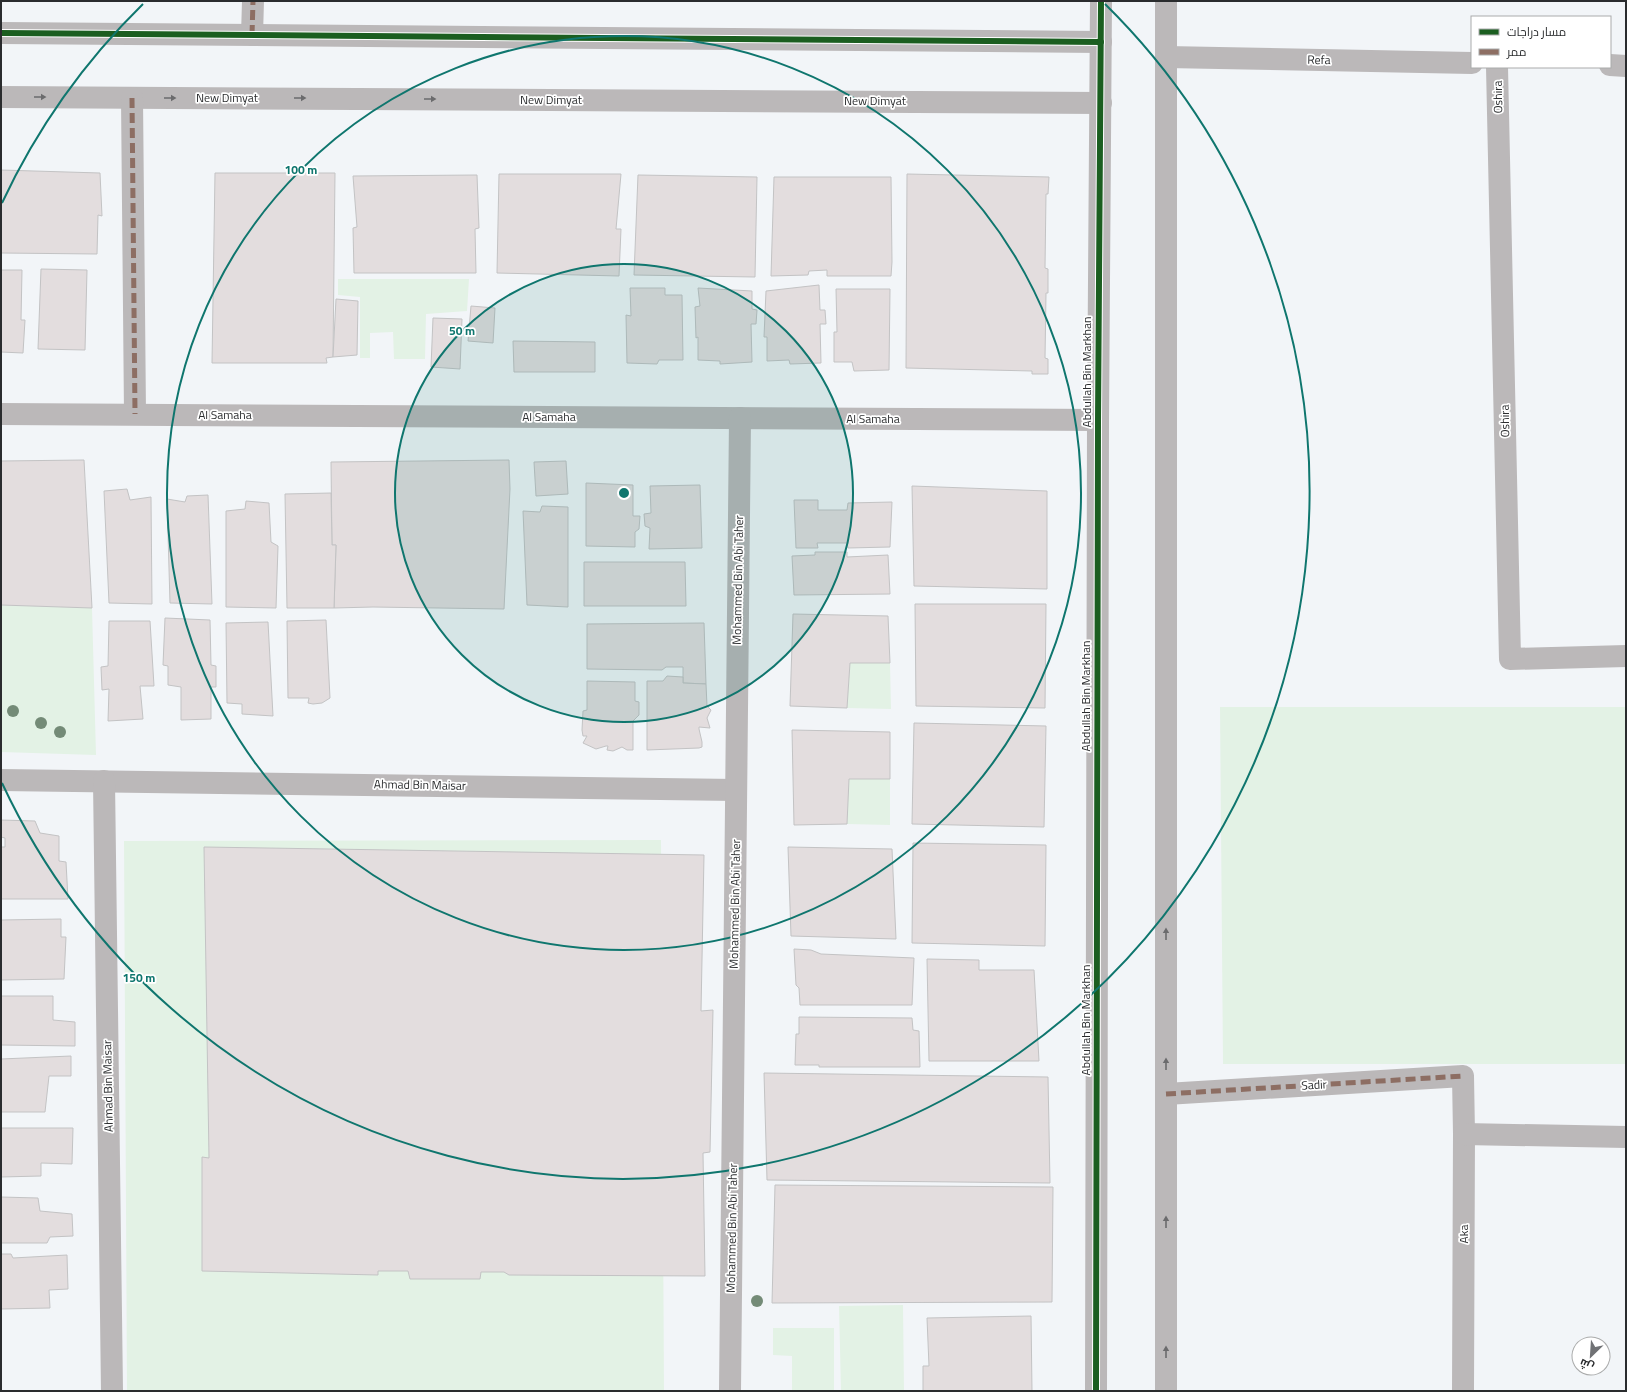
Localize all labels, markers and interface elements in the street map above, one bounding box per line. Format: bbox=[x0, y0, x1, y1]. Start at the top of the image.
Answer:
legend bbox=[1471, 16, 1611, 68]
text: مسار دراجات bbox=[1507, 22, 1566, 41]
text: ممر bbox=[1506, 42, 1526, 61]
street label: Refa bbox=[1307, 50, 1331, 69]
street label: Oshira bbox=[1488, 80, 1507, 114]
street label: New Dimyat bbox=[196, 88, 259, 107]
street label: New Dimyat bbox=[520, 90, 583, 109]
street label: New Dimyat bbox=[844, 91, 907, 110]
one-way arrow bbox=[34, 94, 47, 100]
one-way arrow bbox=[164, 95, 177, 101]
one-way arrow bbox=[294, 95, 307, 101]
one-way arrow bbox=[424, 96, 437, 102]
text: 100 m bbox=[285, 160, 317, 179]
street label: Abdullah Bin Markhan bbox=[1077, 317, 1096, 427]
text: 50 m bbox=[449, 321, 475, 340]
street label: Oshira bbox=[1495, 404, 1514, 438]
street label: Al Samaha bbox=[198, 405, 252, 424]
street label: Al Samaha bbox=[522, 407, 576, 426]
street label: Al Samaha bbox=[846, 409, 900, 428]
centre of rings bbox=[617, 486, 631, 500]
street label: Mohammed Bin Abi Taher bbox=[727, 515, 748, 645]
street label: Abdullah Bin Markhan bbox=[1076, 641, 1095, 751]
street label: Ahmad Bin Maisar bbox=[374, 774, 466, 795]
street label: Mohammed Bin Abi Taher bbox=[724, 839, 745, 969]
one-way arrow bbox=[1163, 927, 1169, 940]
street label: Abdullah Bin Markhan bbox=[1076, 965, 1095, 1075]
text: 150 m bbox=[123, 968, 155, 987]
street label: Ahmad Bin Maisar bbox=[97, 1040, 118, 1132]
one-way arrow bbox=[1163, 1057, 1169, 1070]
street label: Sadir bbox=[1301, 1074, 1327, 1095]
street label: Mohammed Bin Abi Taher bbox=[721, 1163, 742, 1293]
one-way arrow bbox=[1163, 1215, 1169, 1228]
street label: Aka bbox=[1454, 1225, 1473, 1243]
north arrow bbox=[1571, 1336, 1611, 1376]
one-way arrow bbox=[1163, 1345, 1169, 1358]
text: ش bbox=[1577, 1355, 1597, 1375]

